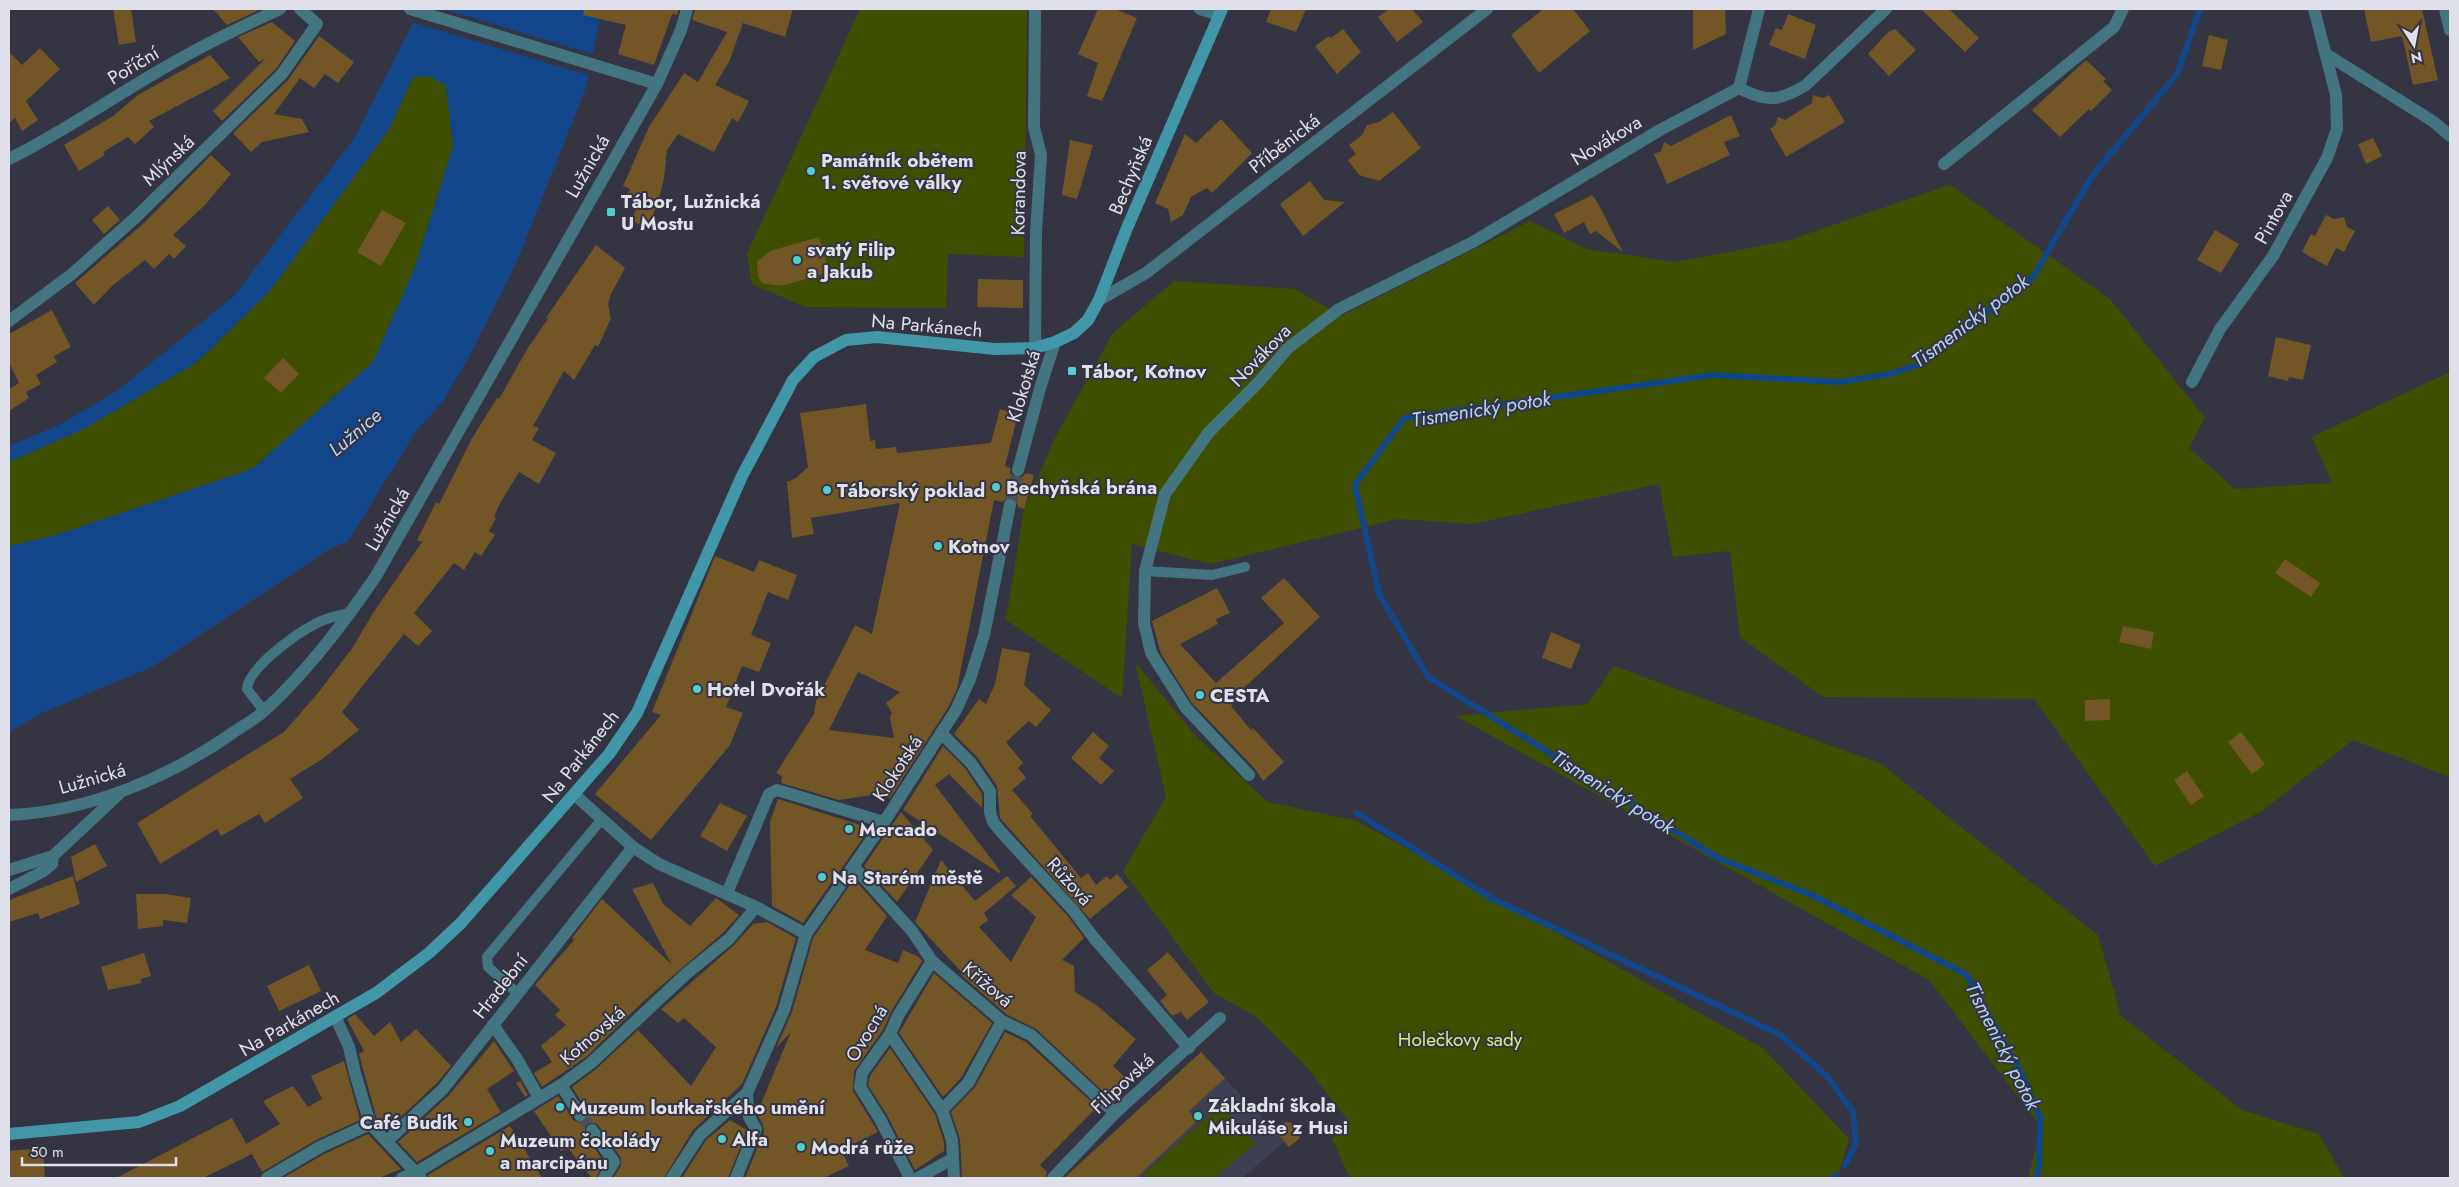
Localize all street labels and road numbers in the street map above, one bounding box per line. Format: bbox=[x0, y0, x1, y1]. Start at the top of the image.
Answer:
street label: Poříční bbox=[102, 39, 165, 91]
street label: Příběnická bbox=[1243, 107, 1326, 180]
street label: Novákova bbox=[1566, 109, 1647, 172]
street label: Mlýnská bbox=[136, 129, 201, 192]
street label: Lužnická bbox=[559, 130, 616, 203]
street label: Bechyňská bbox=[1102, 132, 1159, 219]
street label: Korandova bbox=[1004, 150, 1033, 236]
street label: Pintova bbox=[2248, 186, 2299, 249]
street label: Na Parkánech bbox=[870, 307, 984, 344]
street label: Novákova bbox=[1224, 318, 1297, 393]
street label: Klokotská bbox=[1000, 347, 1047, 425]
street label: Lužnická bbox=[359, 483, 416, 556]
street label: Na Parkánech bbox=[535, 704, 625, 809]
street label: Klokotská bbox=[866, 730, 929, 807]
street label: Lužnická bbox=[56, 756, 129, 801]
street label: Růžová bbox=[1041, 851, 1099, 911]
street label: Hradební bbox=[466, 947, 535, 1024]
street label: Křížová bbox=[957, 955, 1019, 1013]
street label: Na Parkánech bbox=[234, 984, 344, 1063]
street label: Kotnovská bbox=[554, 999, 631, 1071]
street label: Ovocná bbox=[839, 1000, 894, 1067]
street label: Filipovská bbox=[1085, 1047, 1160, 1120]

